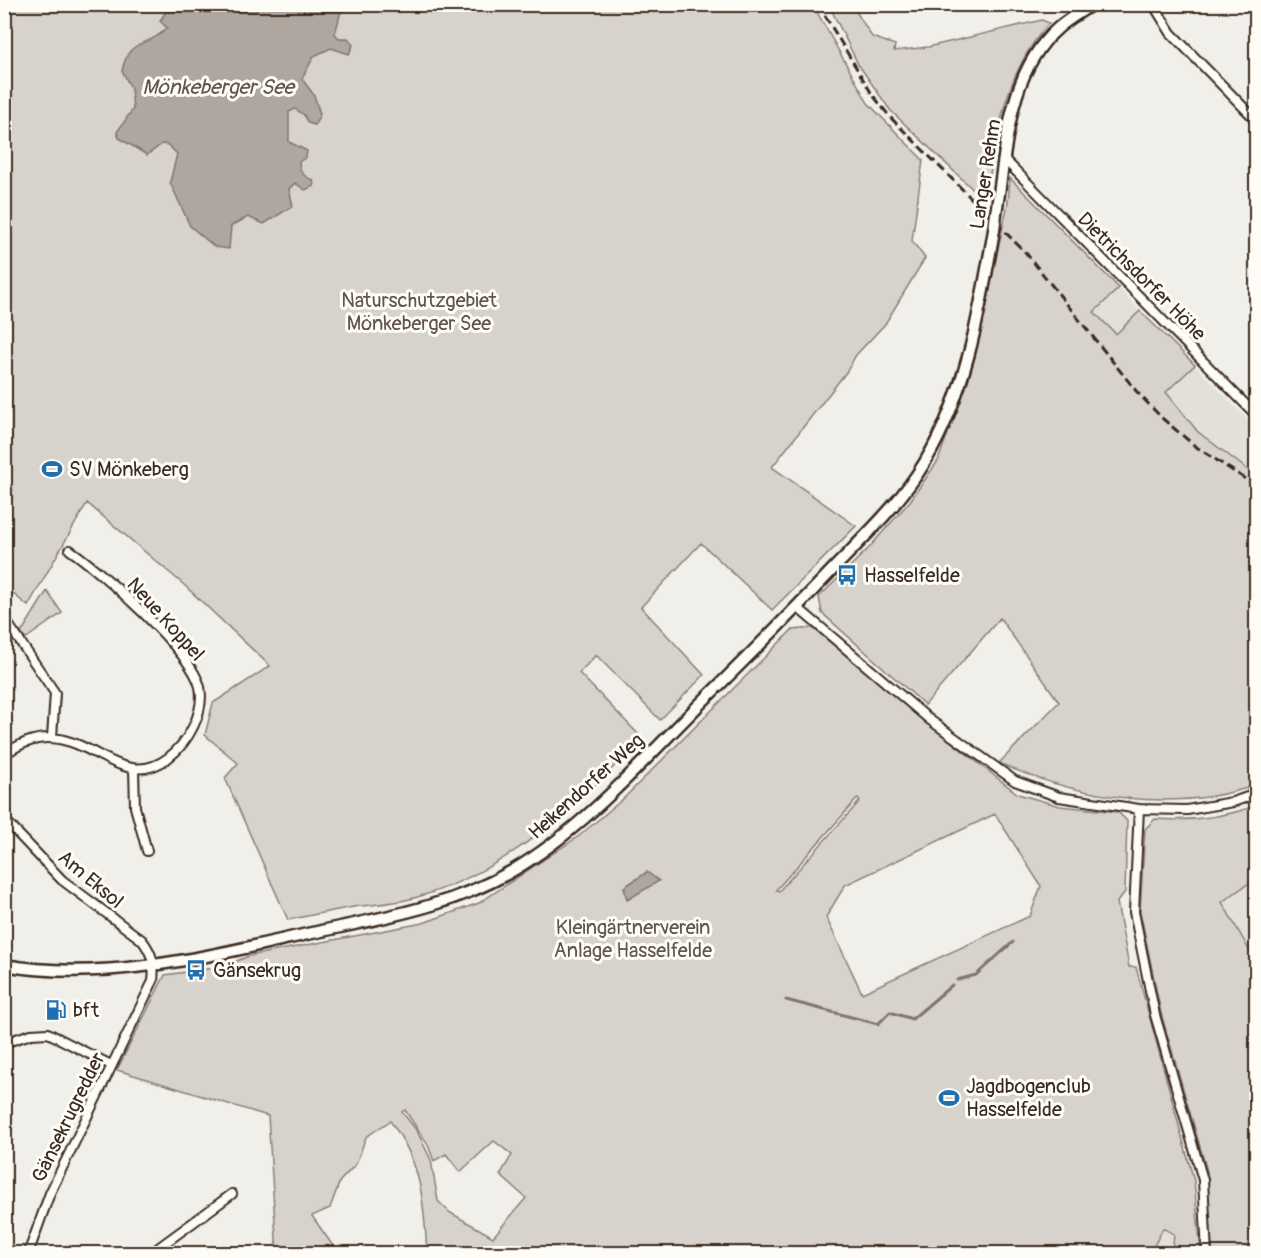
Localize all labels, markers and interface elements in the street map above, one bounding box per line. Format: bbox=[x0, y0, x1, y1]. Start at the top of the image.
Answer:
water label: Mönkeberger See bbox=[142, 74, 296, 101]
street label: Langer Rehm bbox=[964, 117, 1007, 231]
street label: Dietrichsdorfer Höhe bbox=[1072, 207, 1211, 346]
park label: Naturschutzgebiet Mönkeberger See bbox=[341, 288, 498, 336]
sports icon: SV Mönkeberg bbox=[40, 457, 64, 481]
place label: SV Mönkeberg bbox=[69, 457, 189, 482]
bus stop icon: Hasselfelde bbox=[835, 563, 859, 587]
place label: Hasselfelde bbox=[864, 563, 960, 588]
street label: Neue Koppel bbox=[121, 572, 210, 666]
street label: Heikendorfer Weg bbox=[523, 728, 649, 845]
street label: Am Eksol bbox=[53, 845, 129, 914]
park label: Kleingärtnerverein Anlage Hasselfelde bbox=[554, 915, 712, 963]
bus stop icon: Gänsekrug bbox=[184, 958, 208, 982]
place label: Gänsekrug bbox=[213, 958, 301, 983]
fuel station icon: bft bbox=[44, 998, 68, 1022]
place label: bft bbox=[73, 998, 100, 1023]
street label: Gänsekrugredder bbox=[26, 1048, 111, 1186]
place label: Jagdbogenclub Hasselfelde bbox=[966, 1074, 1091, 1122]
sports icon: Jagdbogenclub Hasselfelde bbox=[937, 1086, 961, 1110]

